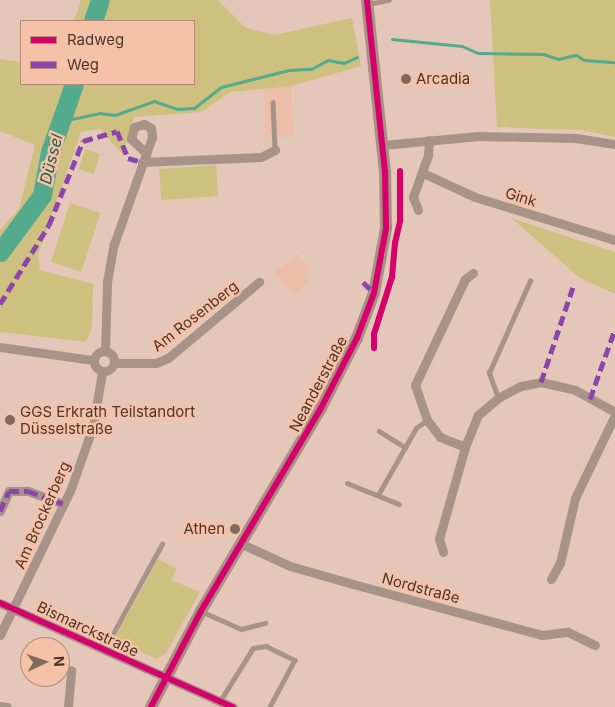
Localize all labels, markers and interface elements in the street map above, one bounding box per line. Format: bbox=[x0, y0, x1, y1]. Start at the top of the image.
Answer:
legend bbox=[20, 20, 195, 85]
text: Radweg bbox=[67, 30, 124, 49]
text: Weg bbox=[67, 55, 99, 74]
place label: Arcadia bbox=[416, 70, 470, 88]
marker: Arcadia bbox=[400, 73, 412, 85]
water label: Düssel bbox=[36, 132, 66, 186]
street label: Gink bbox=[503, 184, 539, 210]
street label: Am Rosenberg bbox=[148, 277, 242, 355]
street label: Neanderstraße bbox=[285, 333, 351, 435]
place label: GGS Erkrath Teilstandort Düsselstraße bbox=[20, 402, 195, 437]
marker: GGS Erkrath Teilstandort Düsselstraße bbox=[4, 414, 16, 426]
street label: Am Brockerberg bbox=[10, 459, 74, 571]
place label: Athen bbox=[184, 520, 225, 538]
marker: Athen bbox=[229, 523, 241, 535]
street label: Nordstraße bbox=[380, 569, 462, 607]
street label: Bismarckstraße bbox=[34, 598, 142, 660]
north arrow bbox=[20, 637, 70, 687]
text: N bbox=[51, 655, 68, 667]

